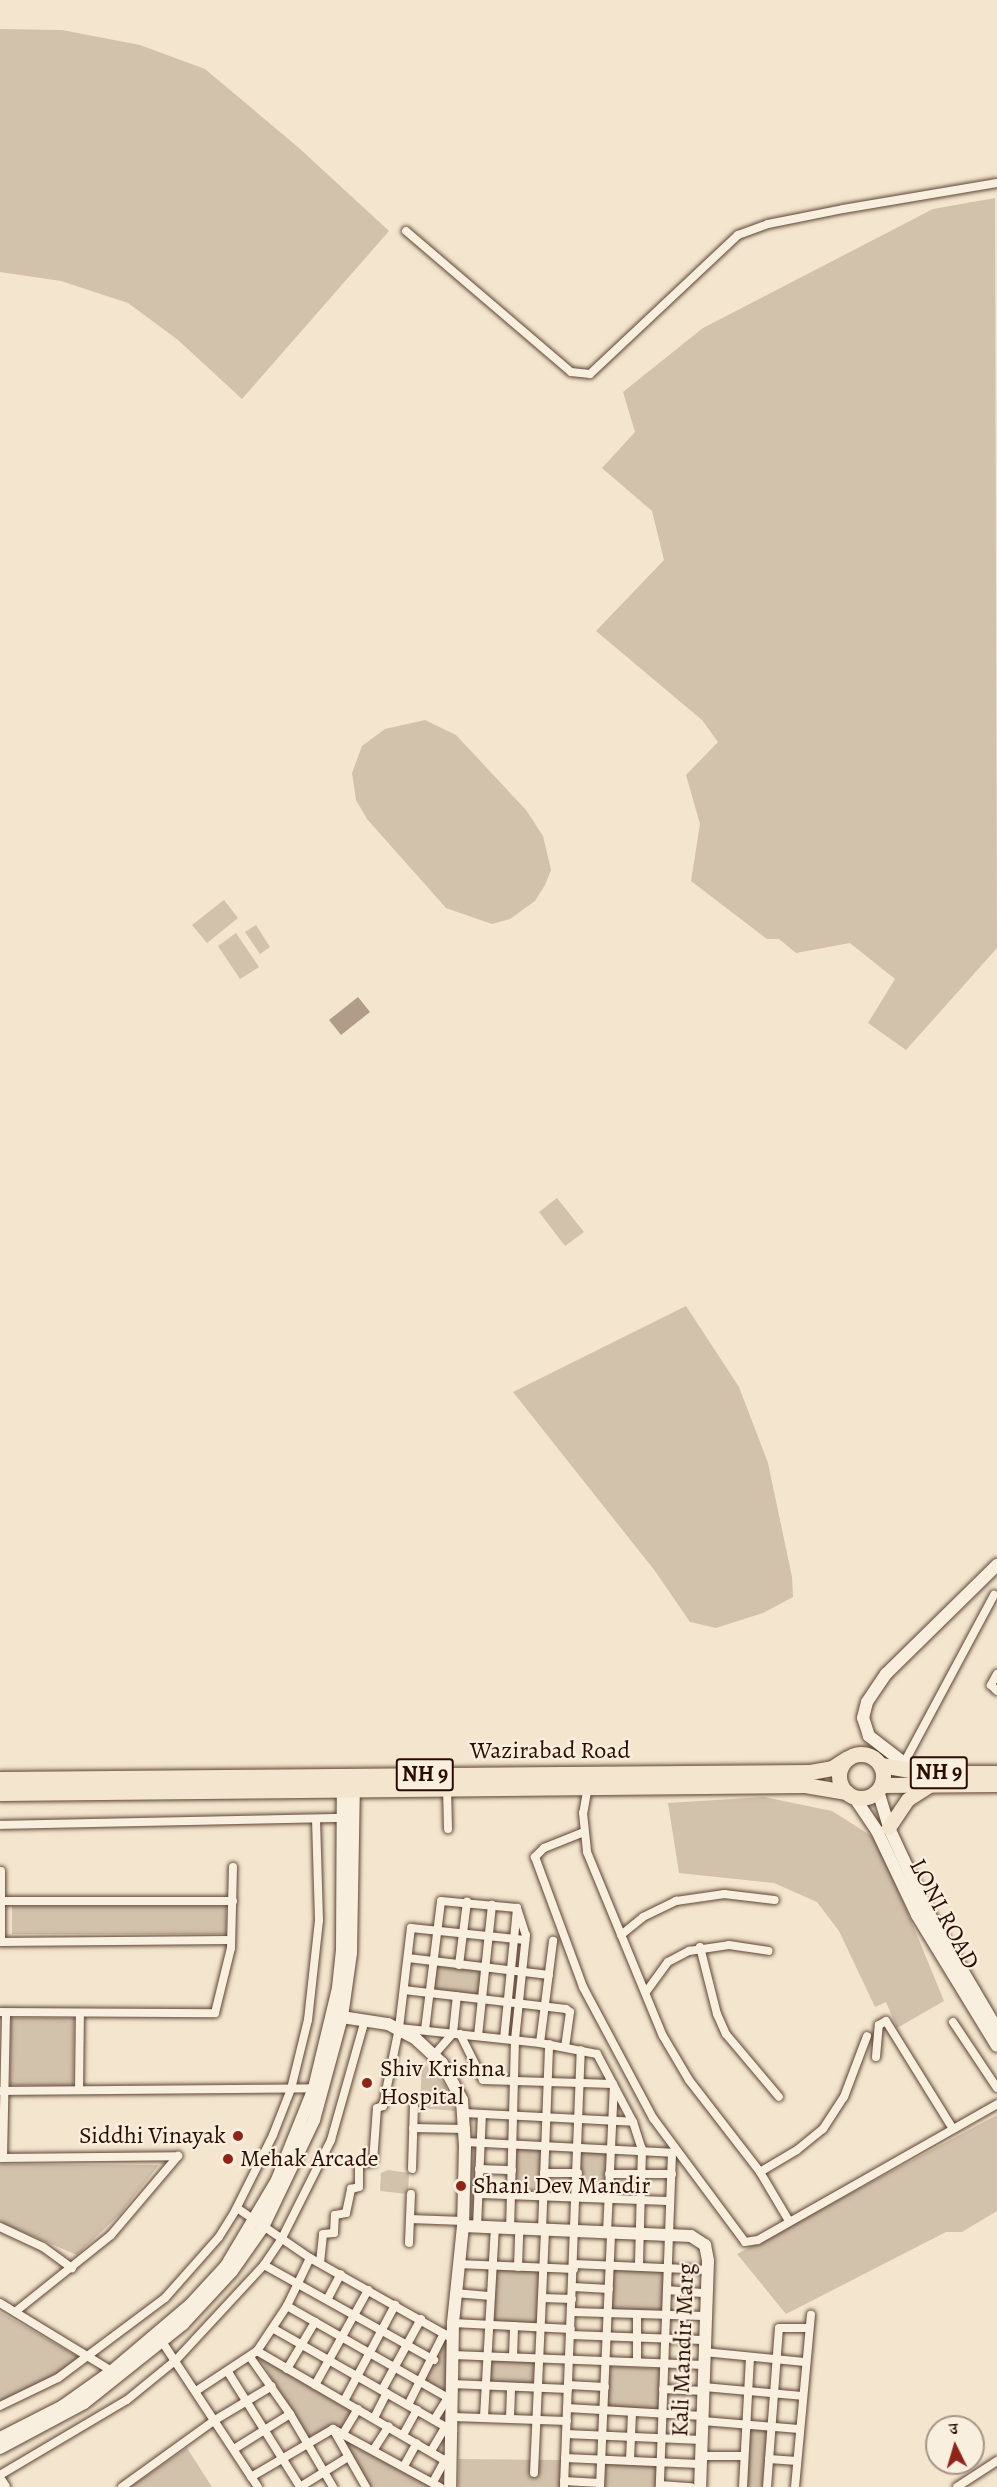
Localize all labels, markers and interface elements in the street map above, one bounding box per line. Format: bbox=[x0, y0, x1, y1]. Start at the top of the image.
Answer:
street label: Wazirabad Road bbox=[470, 1737, 630, 1765]
road number: NH 9 bbox=[909, 1754, 969, 1792]
road number: NH 9 bbox=[395, 1756, 455, 1794]
street label: LONI ROAD bbox=[903, 1854, 985, 1974]
place label: Shiv Krishna Hospital bbox=[380, 2055, 505, 2111]
marker: Shiv Krishna Hospital bbox=[358, 2074, 376, 2092]
place label: Siddhi Vinayak bbox=[79, 2122, 226, 2150]
marker: Siddhi Vinayak bbox=[231, 2129, 245, 2143]
place label: Mehak Arcade bbox=[240, 2145, 379, 2173]
marker: Mehak Arcade bbox=[221, 2152, 235, 2166]
place label: Shani Dev Mandir bbox=[473, 2172, 650, 2200]
marker: Shani Dev Mandir bbox=[454, 2179, 468, 2193]
street label: Kali Mandir Marg bbox=[666, 2263, 700, 2437]
north arrow bbox=[925, 2415, 985, 2475]
text: उ bbox=[949, 2418, 959, 2440]

